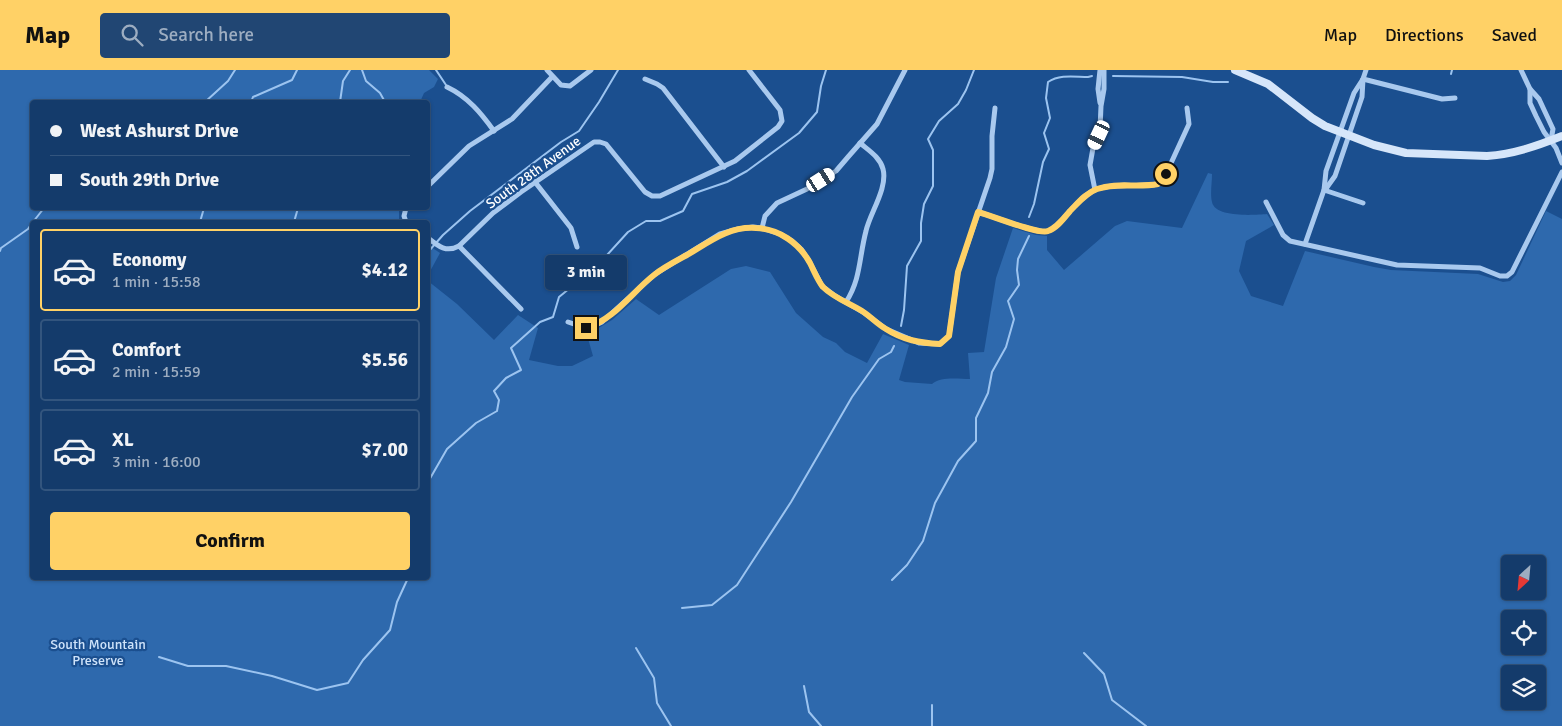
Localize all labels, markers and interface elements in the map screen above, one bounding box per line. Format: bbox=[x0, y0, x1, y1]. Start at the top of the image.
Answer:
search box bbox=[100, 13, 450, 58]
text: Map bbox=[25, 20, 70, 50]
icon: search bbox=[118, 21, 146, 49]
text: Search here bbox=[158, 23, 254, 47]
text: Map bbox=[1324, 24, 1357, 46]
text: Directions bbox=[1385, 24, 1464, 46]
text: Saved bbox=[1492, 24, 1537, 46]
car bbox=[1085, 118, 1112, 152]
text: West Ashurst Drive bbox=[80, 119, 239, 143]
street label: South 28th Avenue bbox=[483, 132, 584, 212]
route start bbox=[1155, 163, 1177, 185]
car bbox=[804, 166, 837, 194]
text: South 29th Drive bbox=[80, 168, 219, 192]
icon: car bbox=[52, 248, 97, 293]
text: Economy bbox=[112, 248, 186, 272]
callout: 3 min bbox=[545, 256, 627, 290]
text: $4.12 bbox=[362, 258, 408, 282]
text: 3 min bbox=[567, 262, 605, 282]
text: 1 min · 15:58 bbox=[112, 272, 201, 292]
route end bbox=[575, 317, 597, 339]
icon: car bbox=[52, 338, 97, 383]
text: Comfort bbox=[112, 338, 181, 362]
text: $5.56 bbox=[362, 348, 408, 372]
text: 2 min · 15:59 bbox=[112, 362, 201, 382]
icon: car bbox=[52, 428, 97, 473]
text: XL bbox=[112, 428, 134, 452]
text: $7.00 bbox=[362, 438, 408, 462]
text: 3 min · 16:00 bbox=[112, 452, 201, 472]
button: Confirm bbox=[50, 512, 410, 570]
north arrow bbox=[1501, 555, 1546, 600]
map controls bbox=[1501, 555, 1546, 710]
button: locate bbox=[1501, 610, 1546, 655]
park label: South Mountain Preserve bbox=[50, 636, 146, 669]
button: layers bbox=[1501, 665, 1546, 710]

